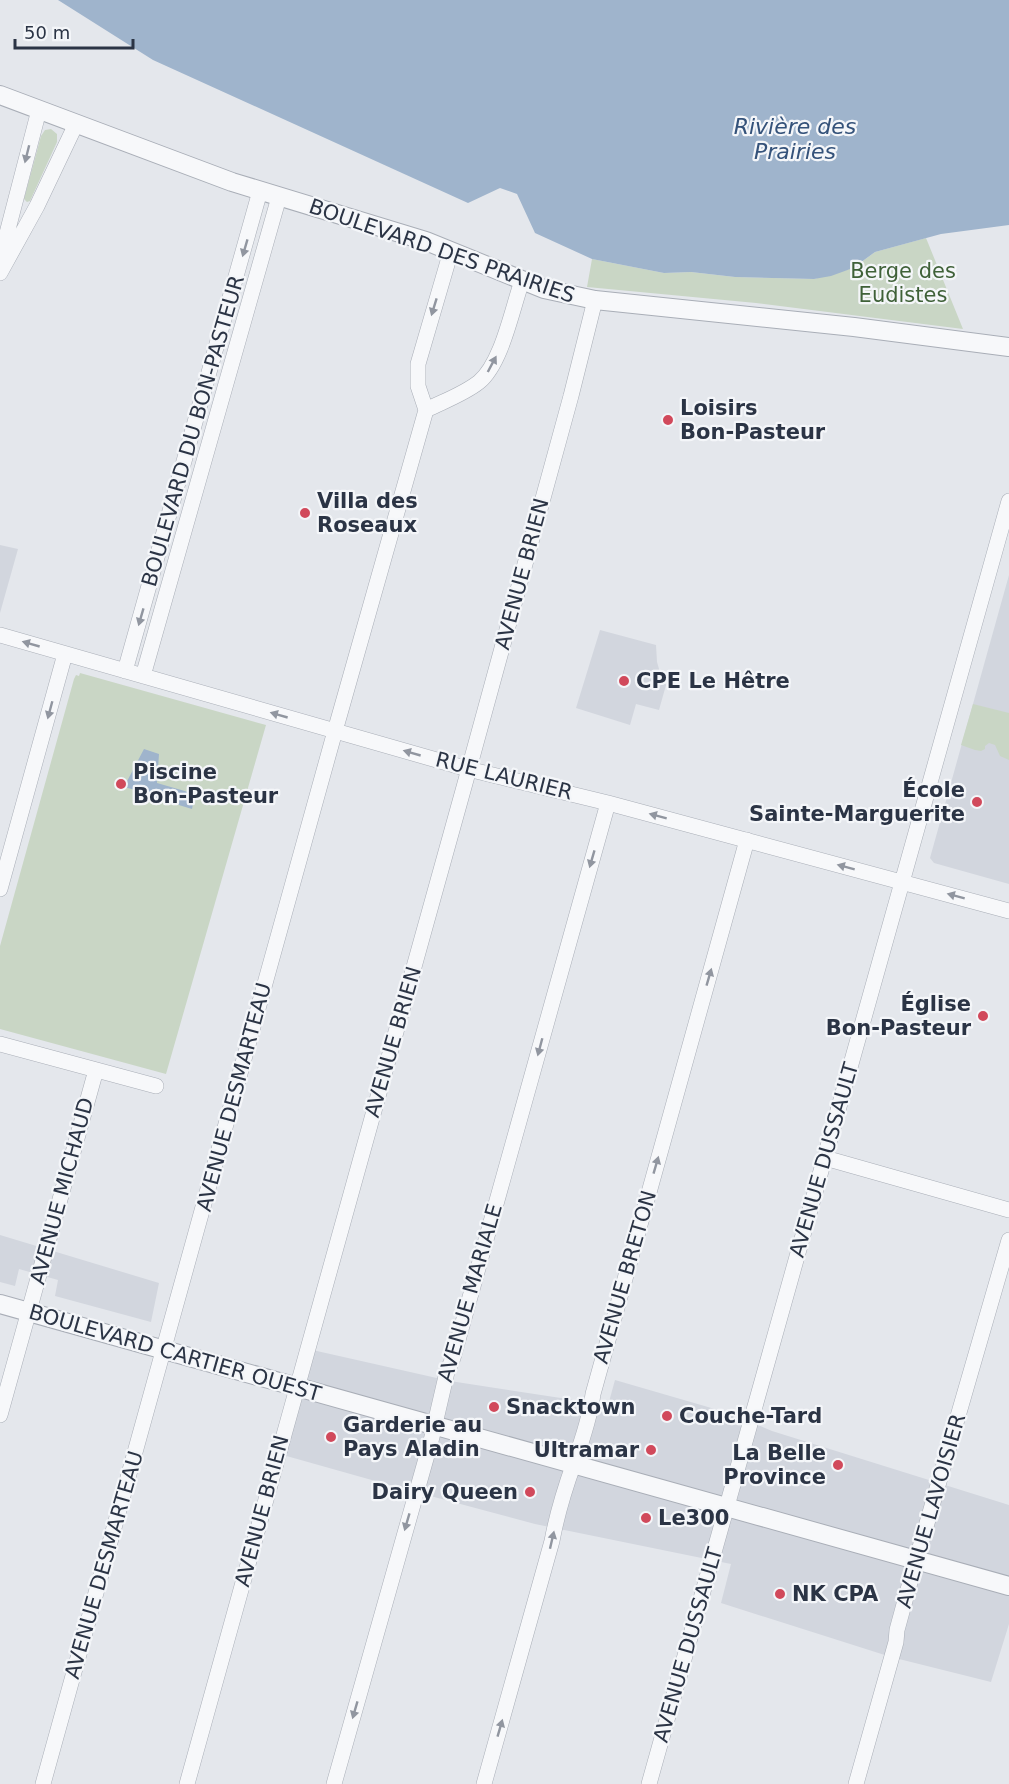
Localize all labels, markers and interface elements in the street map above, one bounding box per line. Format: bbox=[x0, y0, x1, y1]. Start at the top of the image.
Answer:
scale bar bbox=[15, 12, 134, 50]
text: 50 m bbox=[24, 22, 70, 43]
water label: Rivière des Prairies bbox=[734, 114, 856, 164]
one-way arrow bbox=[21, 144, 31, 163]
street label: BOULEVARD DES PRAIRIES bbox=[306, 194, 578, 308]
one-way arrow bbox=[240, 239, 249, 257]
park label: Berge des Eudistes bbox=[850, 259, 956, 307]
street label: BOULEVARD DU BON-PASTEUR bbox=[137, 273, 249, 589]
one-way arrow bbox=[429, 298, 438, 316]
one-way arrow bbox=[488, 356, 497, 373]
place label: Loisirs Bon-Pasteur bbox=[680, 396, 826, 444]
marker: Loisirs Bon-Pasteur bbox=[661, 413, 675, 427]
place label: Villa des Roseaux bbox=[317, 489, 418, 537]
street label: AVENUE BRIEN bbox=[490, 496, 554, 652]
marker: Villa des Roseaux bbox=[298, 506, 312, 520]
one-way arrow bbox=[135, 608, 145, 626]
one-way arrow bbox=[22, 639, 40, 648]
place label: CPE Le Hêtre bbox=[636, 669, 790, 693]
marker: CPE Le Hêtre bbox=[617, 674, 631, 688]
one-way arrow bbox=[44, 701, 54, 719]
one-way arrow bbox=[269, 710, 288, 720]
street label: RUE LAURIER bbox=[433, 747, 575, 805]
one-way arrow bbox=[403, 748, 421, 757]
place label: Piscine Bon-Pasteur bbox=[133, 760, 279, 808]
marker: Piscine Bon-Pasteur bbox=[114, 777, 128, 791]
place label: École Sainte-Marguerite bbox=[749, 777, 965, 826]
marker: École Sainte-Marguerite bbox=[970, 795, 984, 809]
one-way arrow bbox=[649, 811, 667, 820]
one-way arrow bbox=[587, 850, 596, 868]
one-way arrow bbox=[837, 861, 855, 871]
one-way arrow bbox=[947, 891, 965, 900]
street label: AVENUE BRIEN bbox=[360, 964, 426, 1120]
one-way arrow bbox=[705, 968, 714, 986]
street label: AVENUE DESMARTEAU bbox=[192, 980, 276, 1214]
place label: Église Bon-Pasteur bbox=[826, 991, 972, 1040]
marker: Église Bon-Pasteur bbox=[976, 1009, 990, 1023]
one-way arrow bbox=[535, 1038, 544, 1056]
street label: AVENUE DUSSAULT bbox=[785, 1060, 863, 1260]
street label: AVENUE MICHAUD bbox=[26, 1095, 98, 1287]
one-way arrow bbox=[652, 1156, 662, 1174]
street label: AVENUE BRETON bbox=[589, 1188, 661, 1366]
street label: AVENUE MARIALE bbox=[433, 1201, 507, 1385]
street label: BOULEVARD CARTIER OUEST bbox=[26, 1300, 324, 1406]
place label: Snacktown bbox=[506, 1395, 635, 1419]
marker: Snacktown bbox=[487, 1400, 501, 1414]
place label: Couche-Tard bbox=[679, 1404, 822, 1428]
marker: Couche-Tard bbox=[660, 1409, 674, 1423]
street label: AVENUE LAVOISIER bbox=[892, 1411, 970, 1611]
place label: Garderie au Pays Aladin bbox=[343, 1413, 482, 1461]
marker: Garderie au Pays Aladin bbox=[324, 1430, 338, 1444]
street label: AVENUE BRIEN bbox=[230, 1433, 294, 1589]
place label: Ultramar bbox=[534, 1438, 640, 1462]
place label: La Belle Province bbox=[723, 1441, 826, 1489]
marker: Ultramar bbox=[644, 1443, 658, 1457]
street label: AVENUE DESMARTEAU bbox=[60, 1448, 148, 1682]
marker: La Belle Province bbox=[831, 1458, 845, 1472]
place label: Dairy Queen bbox=[372, 1480, 518, 1504]
marker: Dairy Queen bbox=[523, 1485, 537, 1499]
place label: Le300 bbox=[658, 1506, 729, 1530]
marker: Le300 bbox=[639, 1511, 653, 1525]
one-way arrow bbox=[402, 1513, 411, 1531]
one-way arrow bbox=[547, 1530, 557, 1549]
street label: AVENUE DUSSAULT bbox=[649, 1545, 727, 1745]
place label: NK CPA bbox=[792, 1582, 879, 1606]
marker: NK CPA bbox=[773, 1587, 787, 1601]
one-way arrow bbox=[350, 1701, 359, 1719]
one-way arrow bbox=[496, 1719, 505, 1737]

